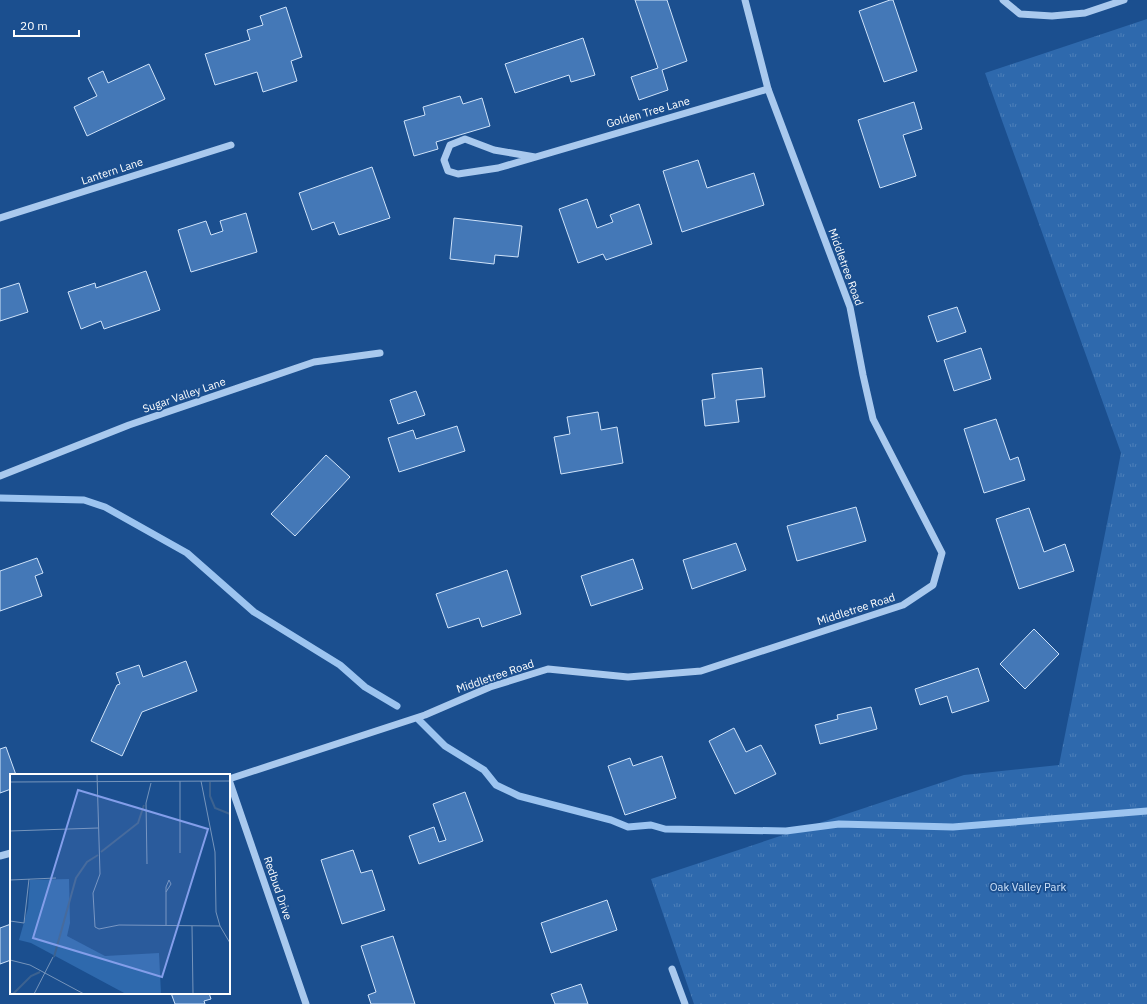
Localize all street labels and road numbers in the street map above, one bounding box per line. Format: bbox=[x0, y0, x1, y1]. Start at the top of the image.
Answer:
street label: Golden Tree Lane bbox=[605, 93, 691, 131]
street label: Lantern Lane bbox=[79, 154, 145, 188]
street label: Middletree Road bbox=[826, 226, 866, 308]
street label: Sugar Valley Lane bbox=[141, 374, 227, 416]
street label: Middletree Road bbox=[815, 590, 897, 628]
street label: Middletree Road bbox=[454, 656, 536, 696]
street label: Redbud Drive bbox=[261, 854, 295, 922]

